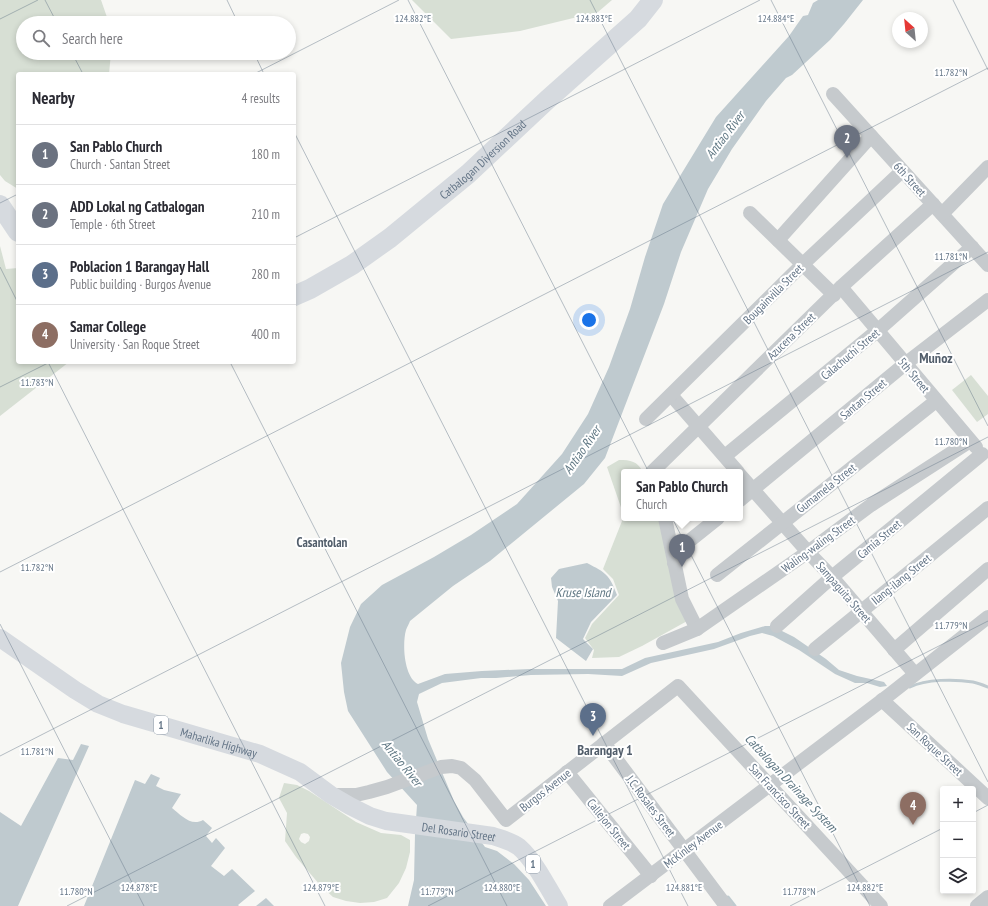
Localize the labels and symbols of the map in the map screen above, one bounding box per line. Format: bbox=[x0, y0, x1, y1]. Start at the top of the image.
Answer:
text: 124.882°E bbox=[395, 12, 431, 25]
text: 124.883°E bbox=[576, 12, 612, 25]
text: 124.884°E bbox=[758, 12, 794, 25]
north arrow bbox=[892, 12, 928, 48]
text: 11.782°N bbox=[934, 66, 968, 79]
water label: Antiao River bbox=[702, 106, 750, 162]
street label: Catbalogan Diversion Road bbox=[436, 116, 529, 202]
pin: 2 bbox=[834, 125, 860, 158]
street label: 6th Street bbox=[891, 159, 930, 200]
text: 11.781°N bbox=[934, 250, 968, 263]
street label: Bougainvilla Street bbox=[740, 260, 807, 327]
street label: Azucena Street bbox=[764, 309, 819, 363]
your location bbox=[579, 310, 599, 330]
street label: Calachuchi Street bbox=[818, 325, 883, 383]
district label: Muñoz bbox=[919, 349, 953, 367]
street label: 5th Street bbox=[895, 354, 933, 396]
street label: Santan Street bbox=[837, 375, 890, 423]
text: 11.783°N bbox=[20, 376, 54, 389]
water label: Antiao River bbox=[559, 421, 606, 477]
text: 11.780°N bbox=[934, 435, 968, 448]
street label: Gumamela Street bbox=[793, 460, 859, 516]
street label: Waling-waling Street bbox=[778, 512, 858, 576]
street label: Camia Street bbox=[854, 516, 905, 562]
district label: Casantolan bbox=[297, 534, 348, 551]
pin: 1 bbox=[669, 534, 695, 567]
street label: Ilang-ilang Street bbox=[868, 550, 934, 608]
street label: Sampaguita Street bbox=[813, 558, 875, 626]
text: 11.782°N bbox=[20, 561, 54, 574]
water label: Kruse Island bbox=[556, 584, 613, 601]
text: 11.779°N bbox=[934, 619, 968, 632]
pin: 3 bbox=[580, 703, 606, 736]
road number: 1 bbox=[154, 716, 168, 734]
street label: San Roque Street bbox=[904, 719, 967, 779]
street label: Maharlika Highway bbox=[179, 724, 259, 760]
water label: Catbalogan Drainage System bbox=[741, 730, 842, 837]
water label: Antiao River bbox=[378, 736, 427, 792]
district label: Barangay 1 bbox=[577, 741, 633, 759]
text: 11.781°N bbox=[20, 745, 54, 758]
street label: San Francisco Street bbox=[746, 760, 814, 832]
street label: Burgos Avenue bbox=[516, 765, 574, 815]
street label: J.C. Rosales Street bbox=[622, 772, 679, 840]
pin: 4 bbox=[900, 792, 926, 825]
street label: Callejon Street bbox=[584, 796, 634, 853]
street label: McKinley Avenue bbox=[661, 817, 725, 871]
street label: Del Rosario Street bbox=[421, 819, 499, 844]
road number: 1 bbox=[526, 855, 540, 873]
text: 124.878°E bbox=[121, 881, 157, 894]
text: 124.879°E bbox=[303, 881, 339, 894]
text: 124.880°E bbox=[484, 881, 520, 894]
text: 124.881°E bbox=[666, 881, 702, 894]
text: 124.882°E bbox=[847, 881, 883, 894]
text: 11.780°N bbox=[59, 885, 93, 898]
text: 11.779°N bbox=[420, 885, 454, 898]
text: 11.778°N bbox=[782, 885, 816, 898]

